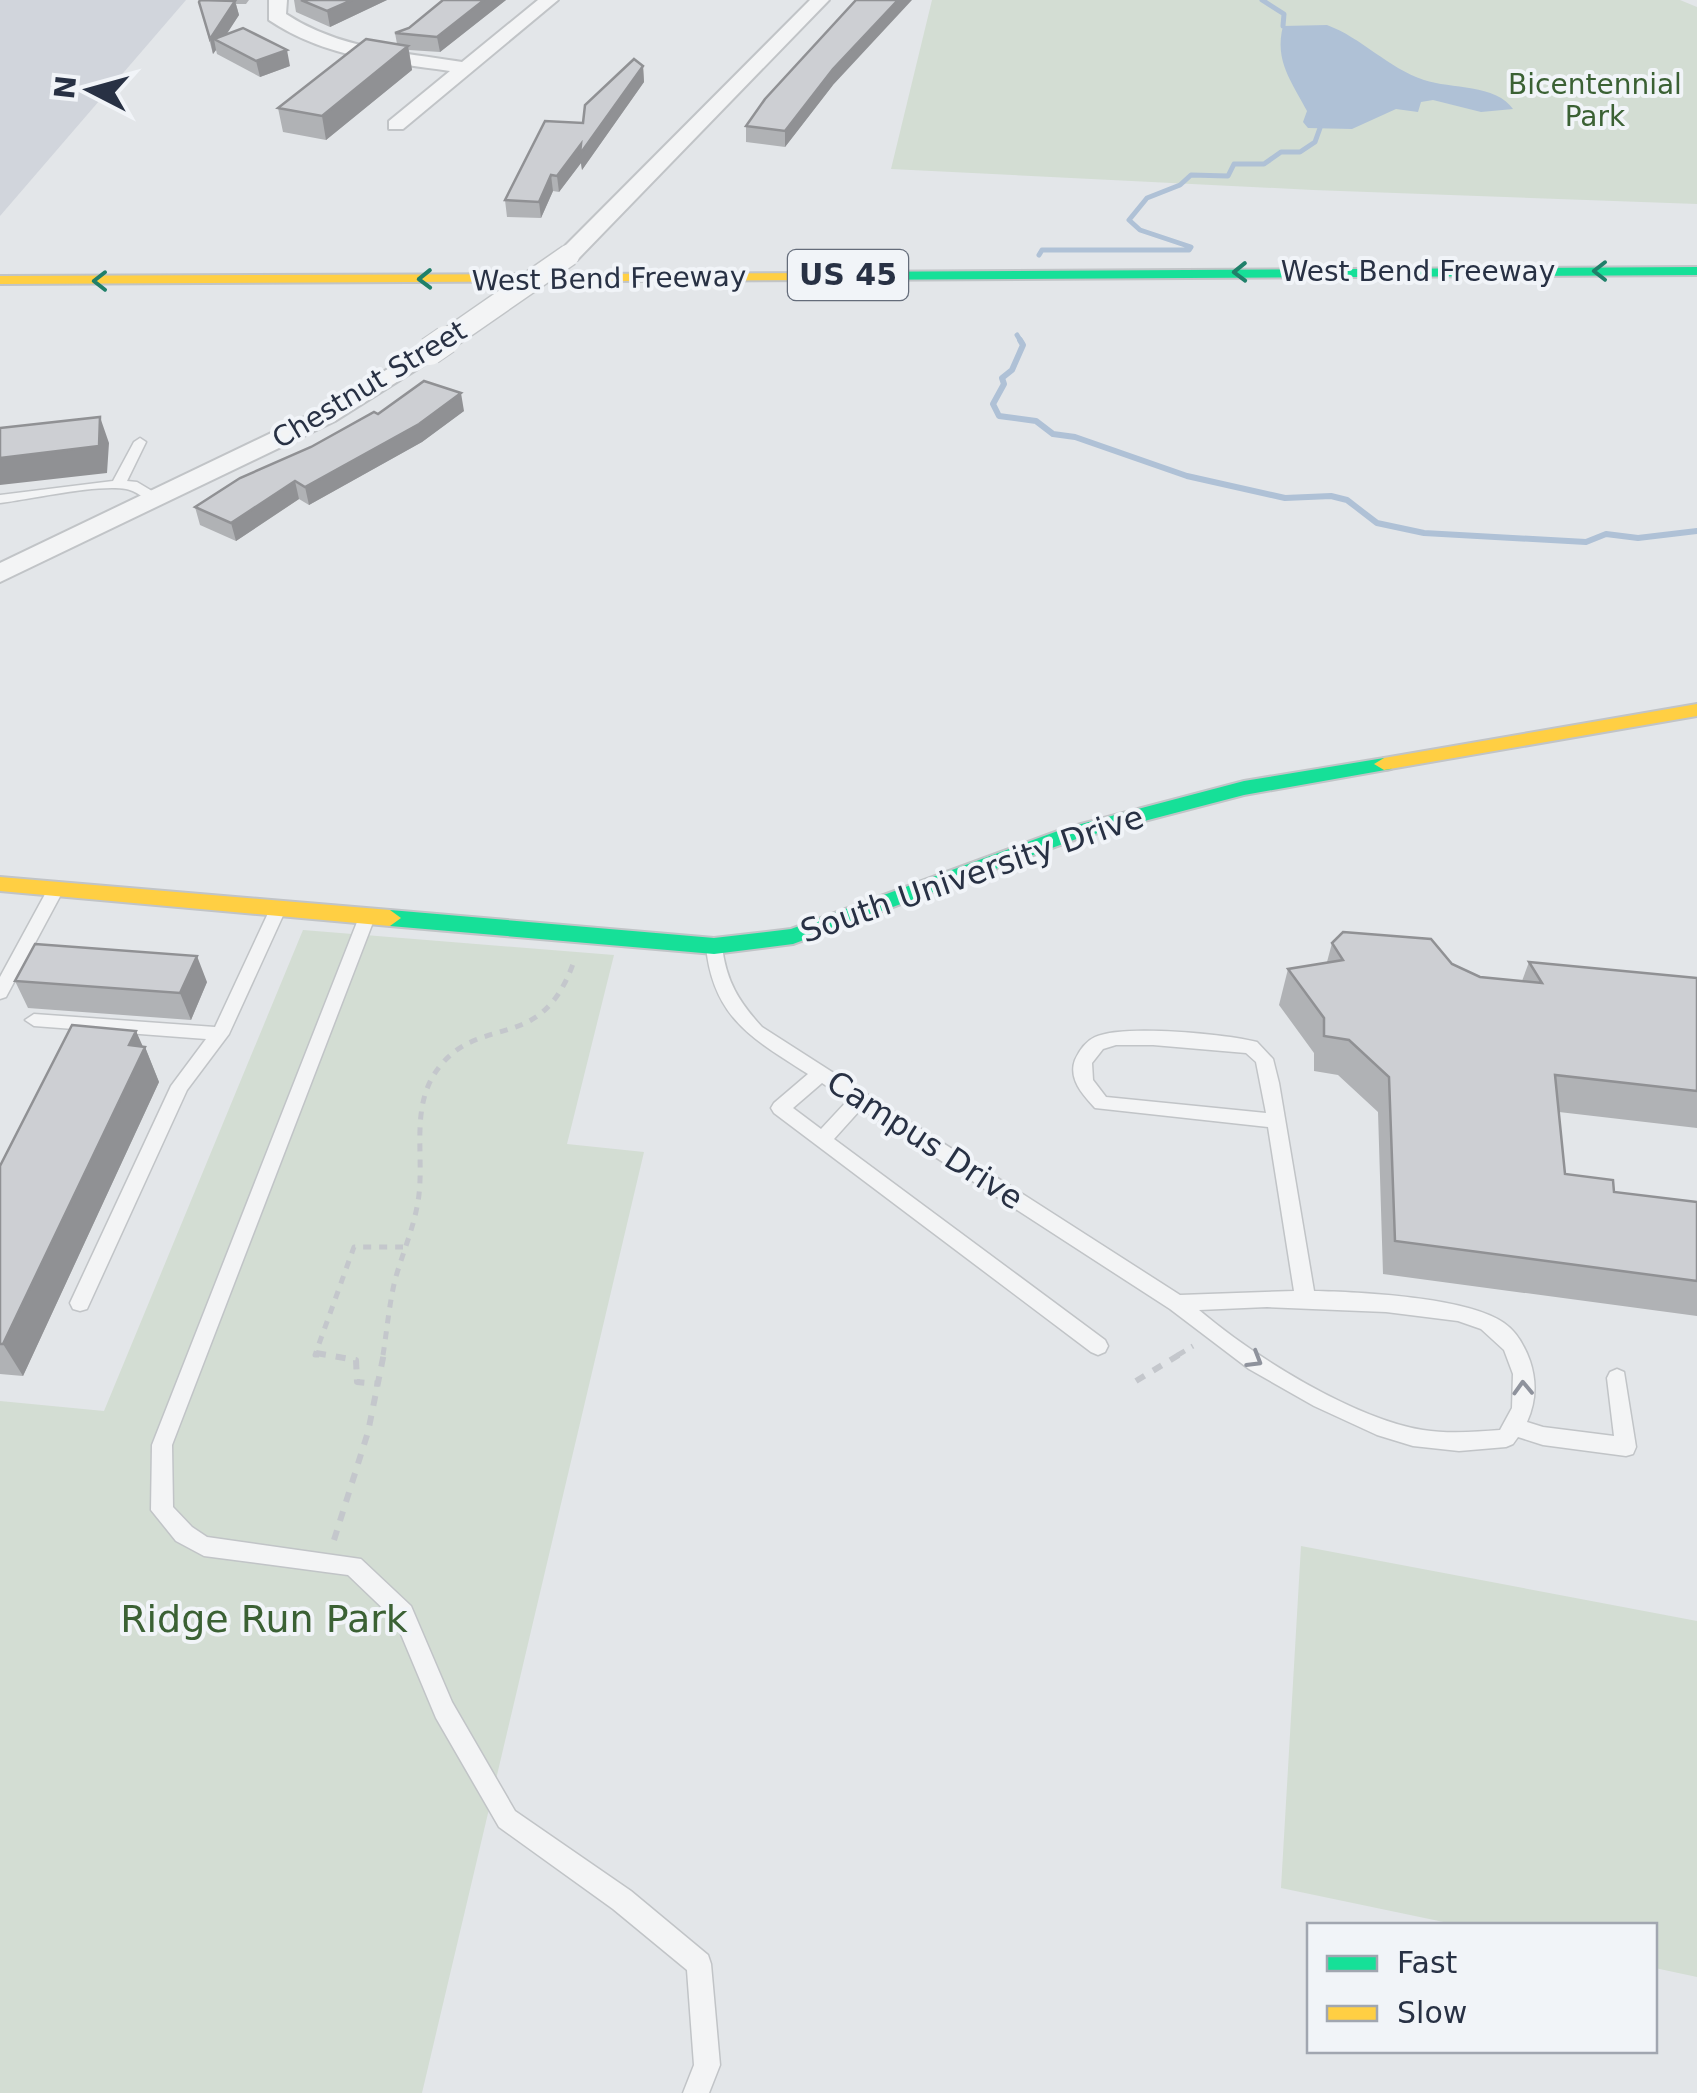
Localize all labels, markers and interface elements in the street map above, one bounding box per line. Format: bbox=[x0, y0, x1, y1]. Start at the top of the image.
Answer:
north arrow bbox=[40, 40, 140, 140]
park label: Bicentennial Park bbox=[1508, 68, 1682, 133]
text: N bbox=[48, 74, 83, 101]
road number: US 45 bbox=[788, 250, 908, 300]
street label: West Bend Freeway bbox=[1281, 255, 1555, 288]
street label: West Bend Freeway bbox=[471, 260, 747, 297]
one-way arrow bbox=[1591, 260, 1606, 282]
one-way arrow bbox=[1231, 261, 1246, 283]
one-way arrow bbox=[416, 269, 432, 290]
one-way arrow bbox=[91, 270, 106, 292]
street label: Chestnut Street bbox=[266, 313, 472, 455]
street label: South University Drive bbox=[796, 797, 1148, 951]
street label: Campus Drive bbox=[820, 1063, 1030, 1217]
one-way arrow bbox=[1244, 1348, 1262, 1368]
one-way arrow bbox=[1512, 1380, 1533, 1395]
park label: Ridge Run Park bbox=[120, 1597, 408, 1641]
legend bbox=[1307, 1923, 1657, 2053]
text: Fast bbox=[1397, 1945, 1458, 1980]
text: Slow bbox=[1397, 1995, 1467, 2030]

